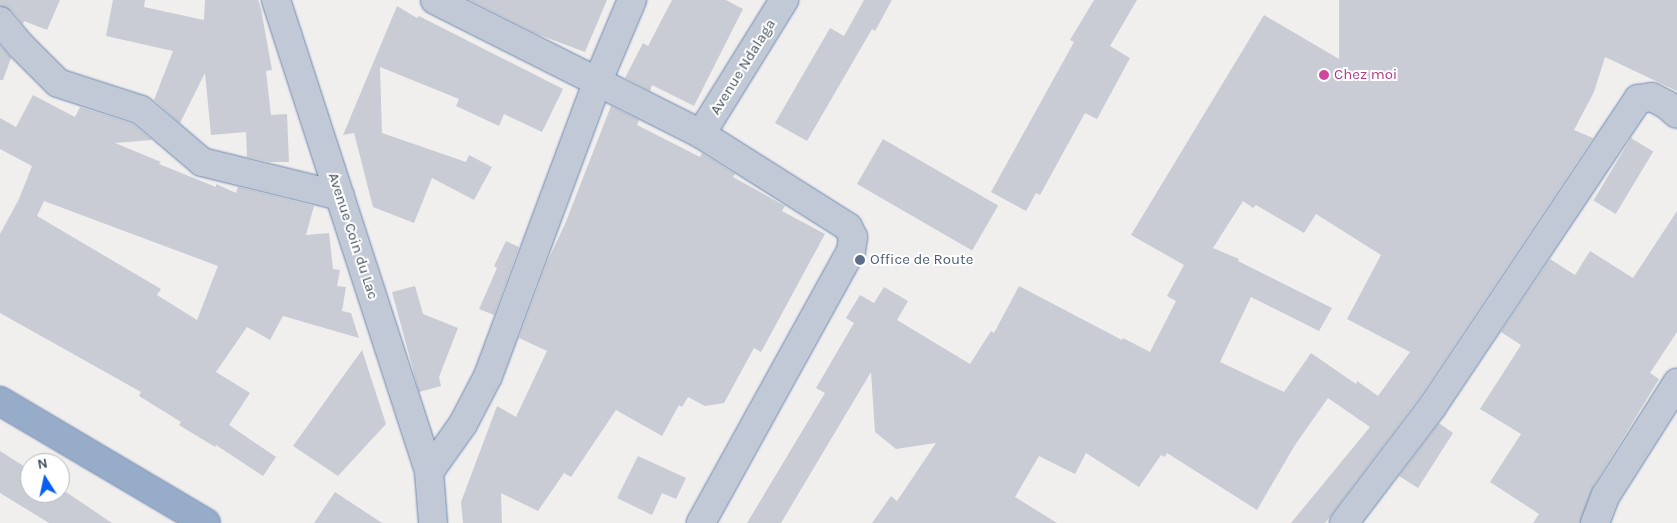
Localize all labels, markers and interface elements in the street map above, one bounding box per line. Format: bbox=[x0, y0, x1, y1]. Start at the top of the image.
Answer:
street label: Avenue Ndalaga bbox=[706, 16, 780, 118]
place label: Chez moi bbox=[1334, 66, 1397, 84]
marker: Chez moi bbox=[1318, 69, 1330, 81]
street label: Avenue Coin du Lac bbox=[324, 170, 382, 302]
place label: Office de Route bbox=[870, 251, 973, 269]
marker: Office de Route bbox=[854, 254, 866, 266]
north arrow bbox=[20, 453, 70, 503]
text: N bbox=[36, 454, 49, 473]

